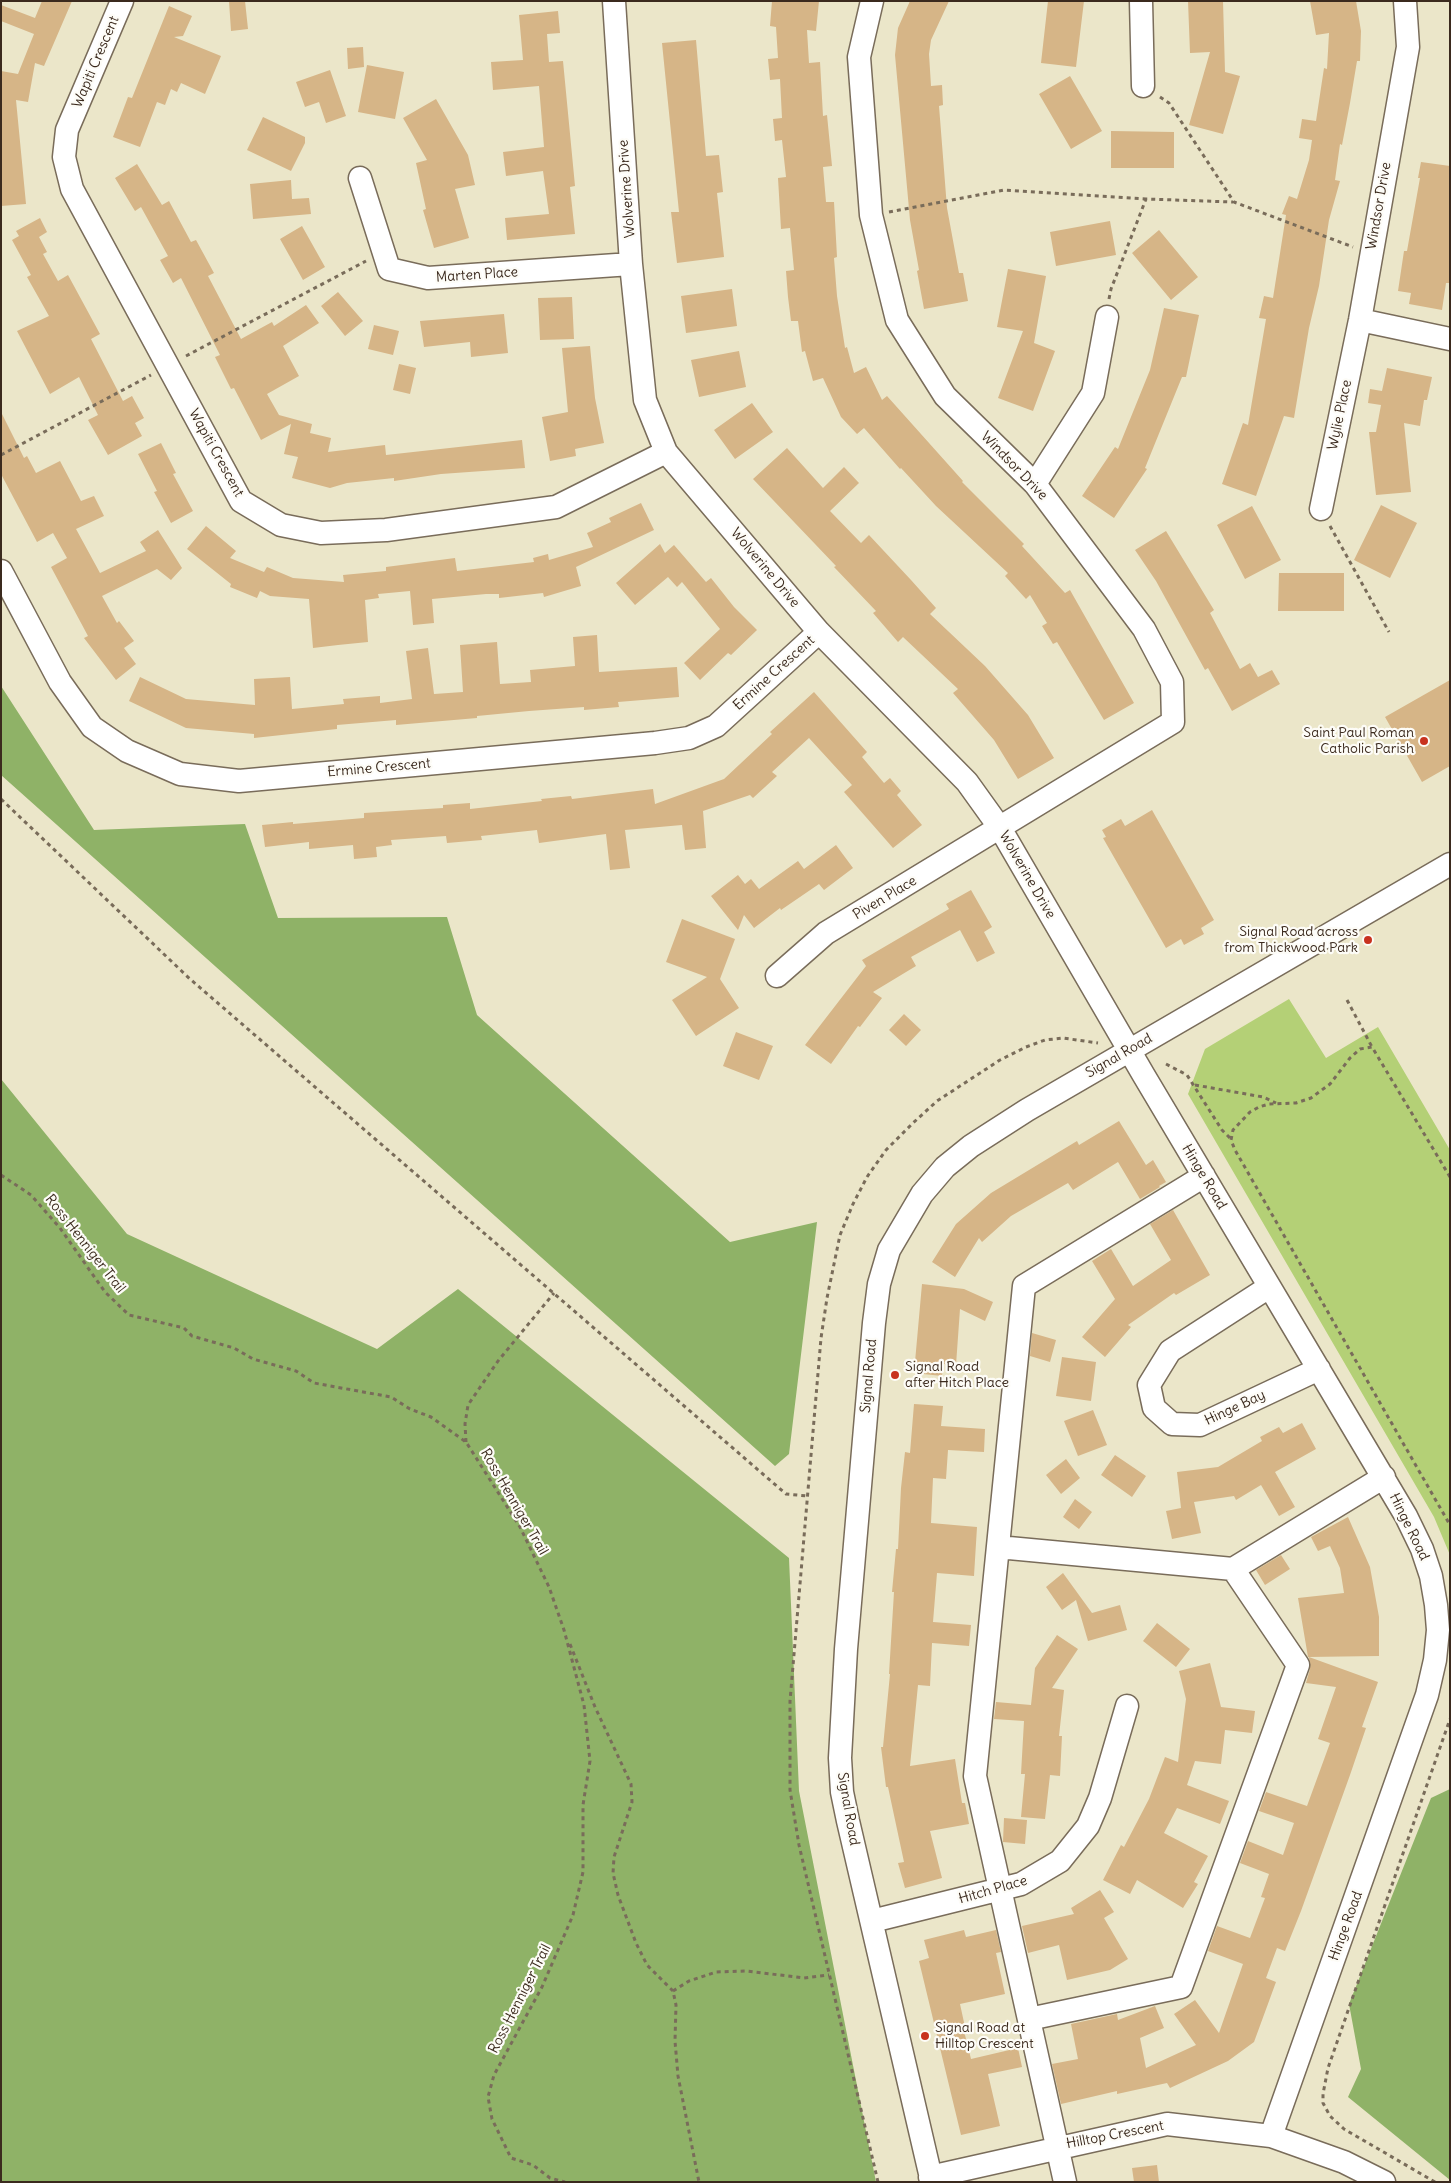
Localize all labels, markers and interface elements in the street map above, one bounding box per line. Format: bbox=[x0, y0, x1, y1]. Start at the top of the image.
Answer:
street label: Wapiti Crescent bbox=[69, 14, 123, 110]
street label: Wolverine Drive bbox=[615, 139, 639, 239]
street label: Windsor Drive bbox=[1363, 161, 1395, 251]
street label: Marten Place bbox=[435, 264, 519, 286]
street label: Wylie Place bbox=[1324, 378, 1356, 452]
street label: Wapiti Crescent bbox=[185, 406, 247, 500]
street label: Windsor Drive bbox=[977, 428, 1051, 504]
street label: Wolverine Drive bbox=[727, 525, 803, 611]
street label: Ermine Crescent bbox=[730, 632, 818, 714]
place label: Saint Paul Roman Catholic Parish bbox=[1303, 725, 1414, 758]
marker: Saint Paul Roman Catholic Parish bbox=[1418, 735, 1430, 747]
street label: Ermine Crescent bbox=[327, 755, 431, 781]
street label: Wolverine Drive bbox=[995, 828, 1059, 922]
street label: Piven Place bbox=[850, 872, 920, 924]
place label: Signal Road across from Thickwood Park bbox=[1224, 924, 1358, 956]
marker: Signal Road across from Thickwood Park bbox=[1362, 934, 1374, 946]
street label: Signal Road bbox=[1083, 1030, 1155, 1082]
street label: Hinge Road bbox=[1178, 1141, 1230, 1213]
street label: Ross Henniger Trail bbox=[41, 1191, 129, 1297]
street label: Signal Road bbox=[857, 1338, 881, 1414]
place label: Signal Road after Hitch Place bbox=[905, 1359, 1009, 1391]
marker: Signal Road after Hitch Place bbox=[889, 1369, 901, 1381]
street label: Hinge Bay bbox=[1202, 1387, 1268, 1429]
street label: Ross Henniger Trail bbox=[477, 1446, 551, 1558]
street label: Hinge Road bbox=[1385, 1491, 1433, 1563]
street label: Signal Road bbox=[833, 1771, 863, 1847]
street label: Hitch Place bbox=[957, 1872, 1029, 1908]
street label: Hinge Road bbox=[1326, 1889, 1366, 1963]
street label: Ross Henniger Trail bbox=[485, 1942, 555, 2056]
place label: Signal Road at Hilltop Crescent bbox=[935, 2020, 1034, 2052]
marker: Signal Road at Hilltop Crescent bbox=[919, 2030, 931, 2042]
street label: Hilltop Crescent bbox=[1065, 2117, 1165, 2153]

